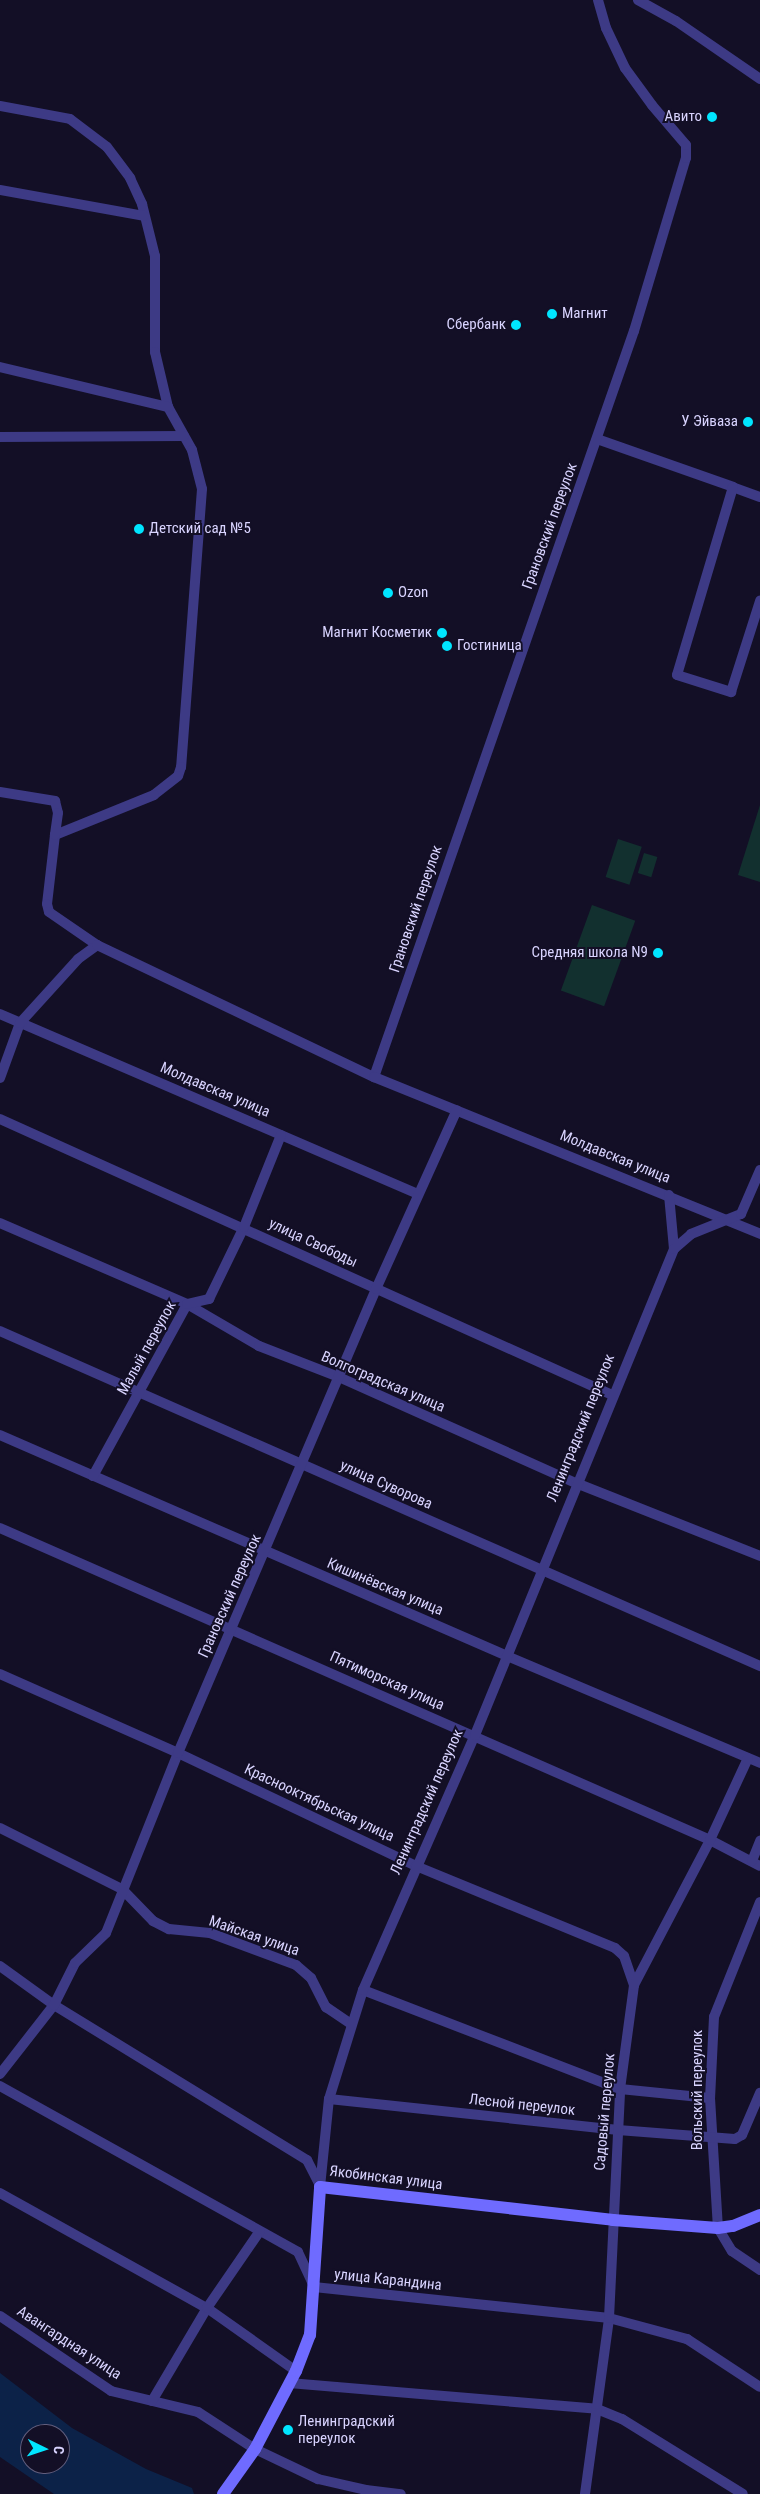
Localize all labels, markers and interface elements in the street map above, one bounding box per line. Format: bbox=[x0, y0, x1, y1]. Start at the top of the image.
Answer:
place label: Авито bbox=[665, 108, 702, 126]
marker: Авито bbox=[706, 111, 718, 123]
place label: Магнит bbox=[562, 305, 608, 323]
marker: Магнит bbox=[546, 308, 558, 320]
place label: Сбербанк bbox=[446, 316, 506, 334]
marker: Сбербанк bbox=[510, 319, 522, 331]
place label: У Эйваза bbox=[681, 413, 738, 431]
marker: У Эйваза bbox=[742, 416, 754, 428]
street label: Грановский переулок bbox=[519, 460, 581, 592]
place label: Детский сад №5 bbox=[149, 520, 251, 538]
marker: Детский сад №5 bbox=[133, 523, 145, 535]
place label: Ozon bbox=[398, 584, 428, 602]
marker: Ozon bbox=[382, 587, 394, 599]
place label: Магнит Косметик bbox=[322, 624, 432, 642]
marker: Магнит Косметик bbox=[436, 627, 448, 639]
place label: Гостиница bbox=[457, 637, 522, 655]
marker: Гостиница bbox=[441, 640, 453, 652]
street label: Грановский переулок bbox=[386, 843, 446, 975]
place label: Средняя школа N9 bbox=[531, 944, 648, 962]
marker: Средняя школа N9 bbox=[652, 947, 664, 959]
street label: Молдавская улица bbox=[157, 1059, 273, 1121]
street label: Молдавская улица bbox=[557, 1127, 673, 1187]
street label: улица Свободы bbox=[266, 1215, 360, 1271]
street label: Малый переулок bbox=[114, 1298, 180, 1398]
street label: Волгоградская улица bbox=[318, 1348, 448, 1416]
street label: Ленинградский переулок bbox=[543, 1352, 619, 1504]
street label: улица Суворова bbox=[337, 1457, 435, 1513]
street label: Грановский переулок bbox=[195, 1531, 265, 1661]
street label: Кишинёвская улица bbox=[324, 1554, 446, 1620]
street label: Пятиморская улица bbox=[327, 1648, 447, 1714]
street label: Ленинградский переулок bbox=[387, 1726, 467, 1878]
street label: Краснооктябрьская улица bbox=[241, 1760, 397, 1846]
street label: Майская улица bbox=[206, 1912, 302, 1960]
street label: Вольский переулок bbox=[689, 2030, 707, 2150]
street label: Садовый переулок bbox=[591, 2053, 619, 2171]
street label: Лесной переулок bbox=[468, 2090, 576, 2120]
street label: Якобинская улица bbox=[328, 2162, 444, 2194]
street label: улица Карандина bbox=[333, 2265, 443, 2295]
street label: Авангардная улица bbox=[13, 2303, 125, 2383]
place label: Ленинградский переулок bbox=[298, 2412, 395, 2447]
north arrow bbox=[20, 2424, 70, 2474]
marker: Ленинградский переулок bbox=[282, 2424, 294, 2436]
text: С bbox=[51, 2445, 67, 2455]

